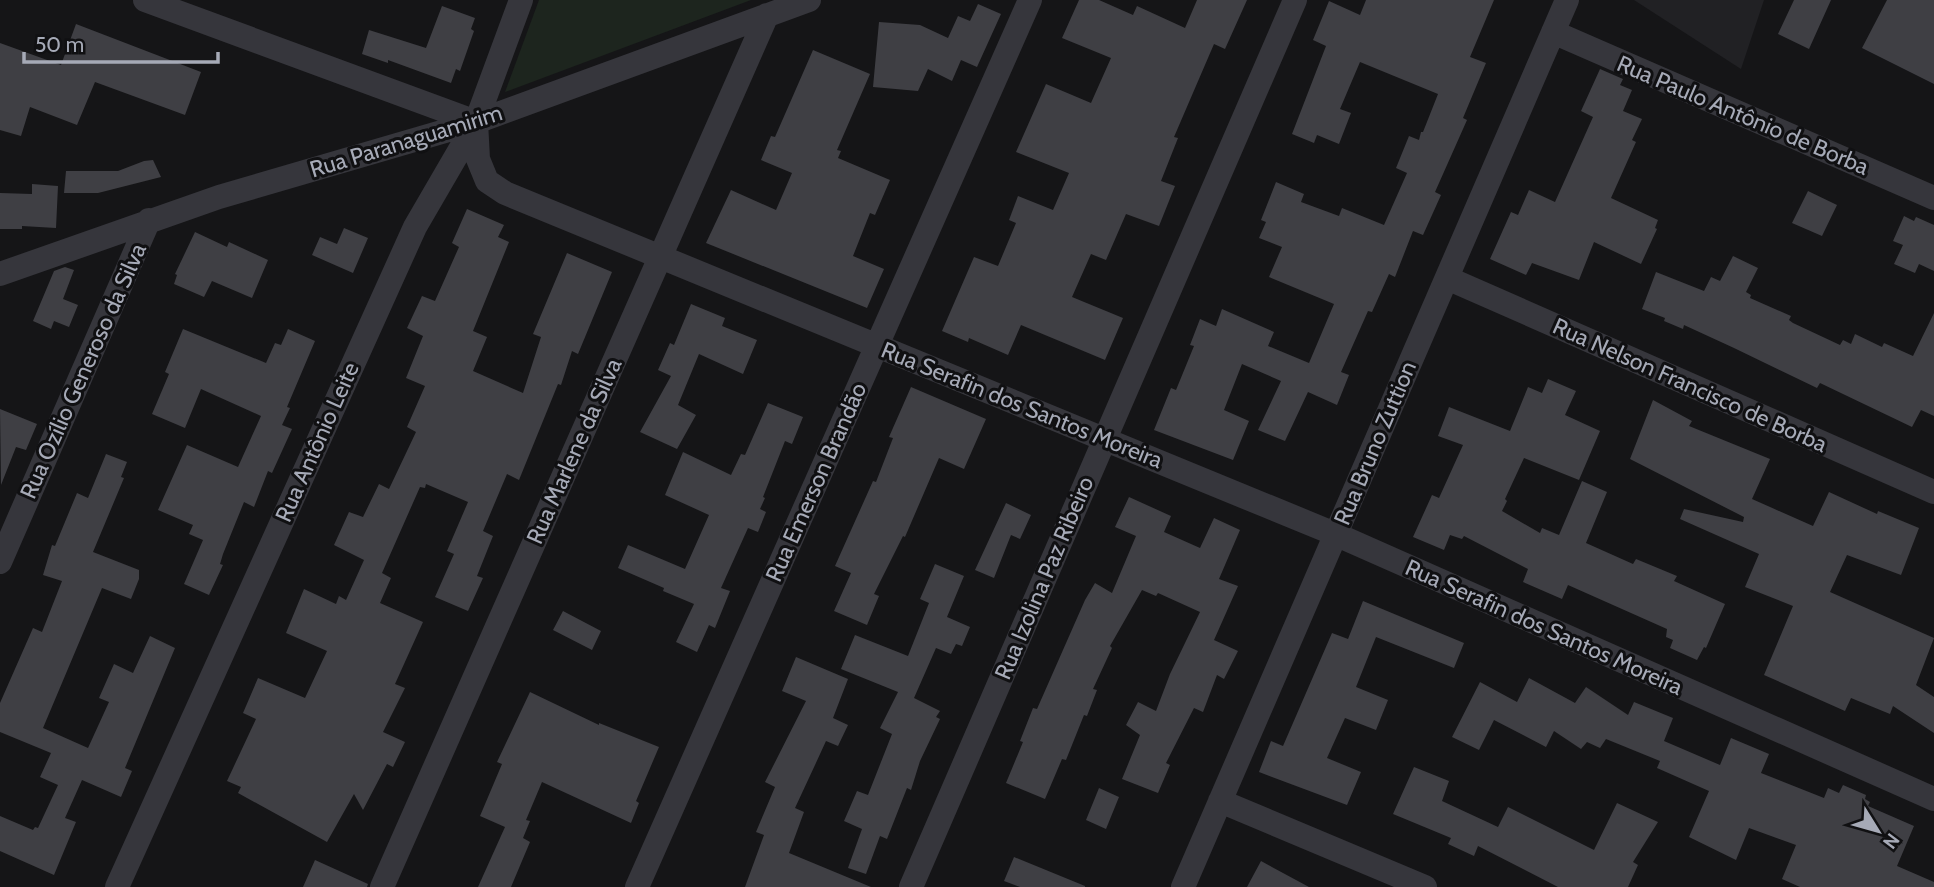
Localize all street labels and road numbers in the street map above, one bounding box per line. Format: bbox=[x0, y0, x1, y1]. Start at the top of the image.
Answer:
street label: Rua Paulo Antônio de Borba bbox=[1613, 49, 1873, 181]
street label: Rua Paranaguamirim bbox=[306, 98, 506, 184]
street label: Rua Ozílio Generoso da Silva bbox=[14, 239, 152, 503]
street label: Rua Nelson Francisco de Borba bbox=[1549, 312, 1831, 458]
street label: Rua Serafin dos Santos Moreira bbox=[877, 336, 1167, 474]
street label: Rua Marlene da Silva bbox=[520, 354, 628, 548]
street label: Rua Bruno Zuttion bbox=[1328, 357, 1422, 529]
street label: Rua Antônio Leite bbox=[269, 358, 365, 526]
street label: Rua Emerson Brandão bbox=[760, 378, 872, 586]
street label: Rua Izolina Paz Ribeiro bbox=[989, 472, 1099, 684]
street label: Rua Serafin dos Santos Moreira bbox=[1401, 553, 1687, 701]

